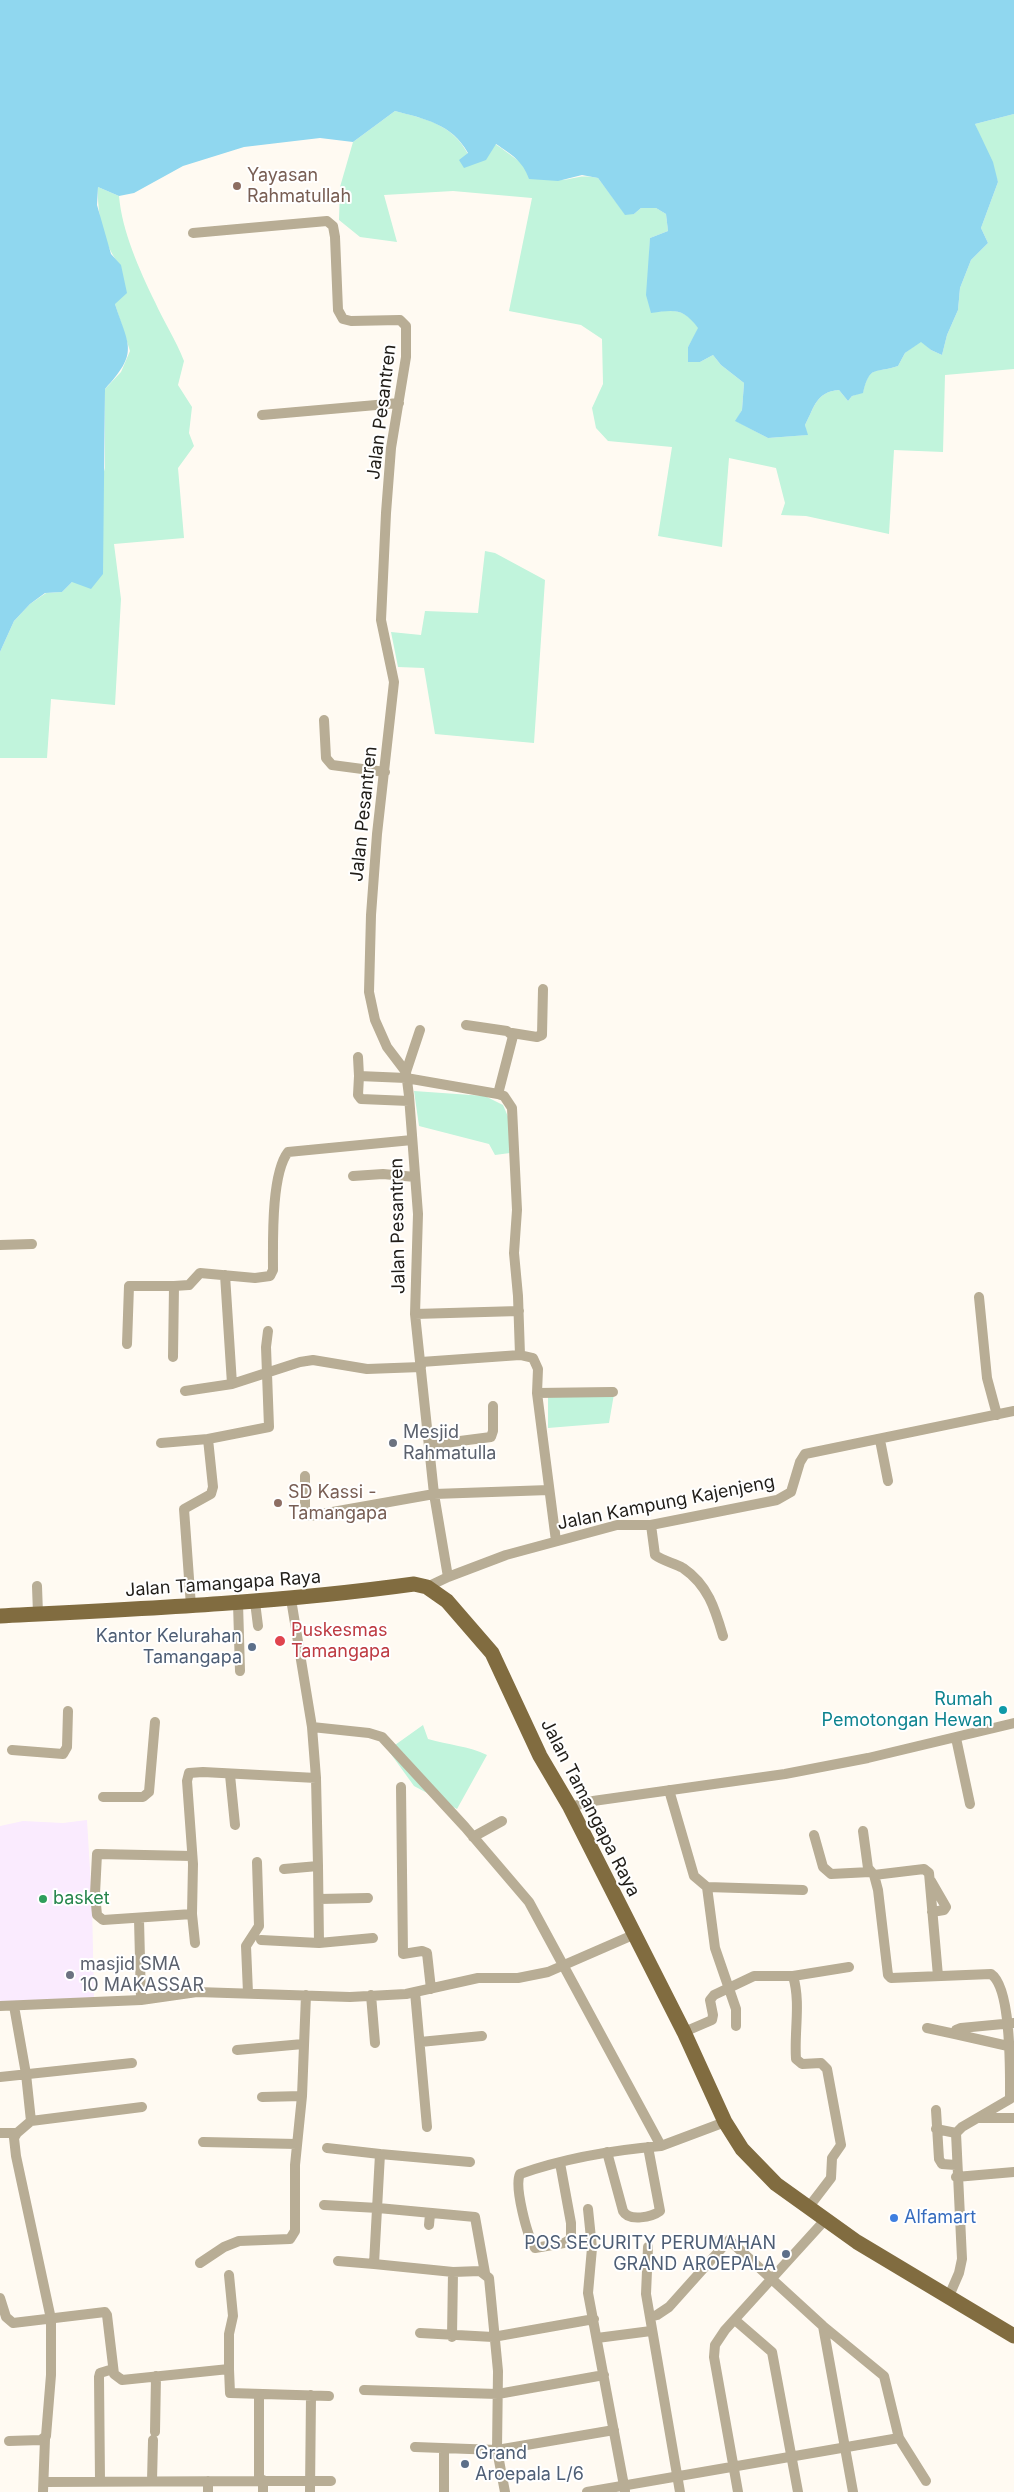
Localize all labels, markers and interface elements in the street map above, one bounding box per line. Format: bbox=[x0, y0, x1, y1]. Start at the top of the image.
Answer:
place label: Yayasan Rahmatullah bbox=[247, 165, 351, 208]
marker: Yayasan Rahmatullah bbox=[231, 180, 243, 192]
street label: Jalan Pesantren bbox=[363, 343, 401, 481]
street label: Jalan Pesantren bbox=[346, 745, 382, 883]
street label: Jalan Pesantren bbox=[386, 1158, 410, 1294]
place label: Mesjid Rahmatulla bbox=[403, 1422, 496, 1465]
marker: Mesjid Rahmatulla bbox=[387, 1437, 399, 1449]
street label: Jalan Kampung Kajenjeng bbox=[555, 1471, 777, 1535]
place label: SD Kassi - Tamangapa bbox=[288, 1482, 387, 1525]
marker: SD Kassi - Tamangapa bbox=[272, 1497, 284, 1509]
street label: Jalan Tamangapa Raya bbox=[124, 1566, 322, 1602]
place label: Puskesmas Tamangapa bbox=[291, 1620, 390, 1662]
place label: Kantor Kelurahan Tamangapa bbox=[96, 1626, 242, 1668]
marker: Puskesmas Tamangapa bbox=[273, 1634, 287, 1648]
marker: Kantor Kelurahan Tamangapa bbox=[246, 1641, 258, 1653]
place label: Rumah Pemotongan Hewan bbox=[822, 1689, 993, 1732]
marker: Rumah Pemotongan Hewan bbox=[997, 1704, 1009, 1716]
street label: Jalan Tamangapa Raya bbox=[536, 1716, 644, 1900]
place label: basket bbox=[53, 1888, 110, 1910]
marker: basket bbox=[37, 1893, 49, 1905]
place label: masjid SMA 10 MAKASSAR bbox=[80, 1954, 204, 1996]
marker: masjid SMA 10 MAKASSAR bbox=[64, 1969, 76, 1981]
place label: Alfamart bbox=[904, 2207, 976, 2229]
marker: Alfamart bbox=[888, 2212, 900, 2224]
place label: POS SECURITY PERUMAHAN GRAND AROEPALA bbox=[524, 2233, 776, 2276]
marker: POS SECURITY PERUMAHAN GRAND AROEPALA bbox=[780, 2248, 792, 2260]
place label: Grand Aroepala L/6 bbox=[475, 2443, 584, 2486]
marker: Grand Aroepala L/6 bbox=[459, 2458, 471, 2470]

